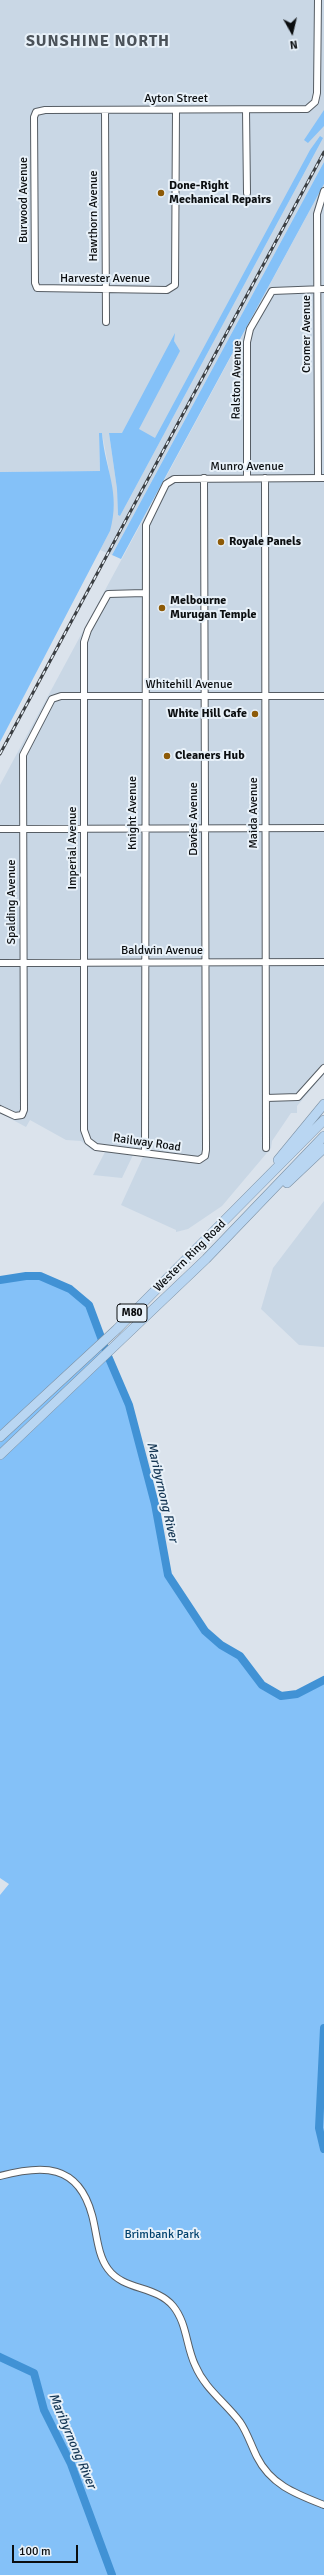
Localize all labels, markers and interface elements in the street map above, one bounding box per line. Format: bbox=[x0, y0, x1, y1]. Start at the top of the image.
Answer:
north arrow bbox=[272, 12, 312, 52]
district label: SUNSHINE NORTH bbox=[26, 32, 170, 52]
text: N bbox=[289, 37, 298, 51]
street label: Ayton Street bbox=[144, 92, 208, 106]
street label: Burwood Avenue bbox=[17, 157, 31, 243]
street label: Hawthorn Avenue bbox=[87, 171, 101, 261]
place label: Done-Right Mechanical Repairs bbox=[169, 179, 271, 207]
marker: Done-Right Mechanical Repairs bbox=[156, 188, 166, 198]
street label: Harvester Avenue bbox=[60, 272, 150, 286]
street label: Cromer Avenue bbox=[300, 295, 314, 373]
street label: Ralston Avenue bbox=[229, 340, 245, 420]
street label: Munro Avenue bbox=[210, 460, 284, 474]
place label: Royale Panels bbox=[229, 535, 301, 549]
marker: Royale Panels bbox=[216, 537, 226, 547]
place label: Melbourne Murugan Temple bbox=[170, 594, 257, 622]
marker: Melbourne Murugan Temple bbox=[157, 603, 167, 613]
street label: Whitehill Avenue bbox=[146, 678, 232, 692]
place label: White Hill Cafe bbox=[168, 707, 247, 721]
marker: White Hill Cafe bbox=[250, 709, 260, 719]
place label: Cleaners Hub bbox=[175, 749, 245, 763]
marker: Cleaners Hub bbox=[162, 751, 172, 761]
street label: Knight Avenue bbox=[126, 776, 140, 850]
street label: Maida Avenue bbox=[247, 777, 261, 849]
street label: Davies Avenue bbox=[187, 782, 201, 856]
street label: Imperial Avenue bbox=[66, 806, 80, 890]
street label: Spalding Avenue bbox=[5, 859, 19, 945]
street label: Baldwin Avenue bbox=[121, 944, 203, 958]
street label: Railway Road bbox=[112, 1131, 182, 1155]
street label: Western Ring Road bbox=[151, 1217, 229, 1295]
road number: M80 bbox=[117, 1304, 147, 1322]
water label: Maribyrnong River bbox=[143, 1440, 181, 1544]
park label: Brimbank Park bbox=[124, 2228, 200, 2242]
water label: Maribyrnong River bbox=[45, 2391, 99, 2491]
scale bar bbox=[14, 2537, 80, 2563]
text: 100 m bbox=[19, 2544, 51, 2559]

